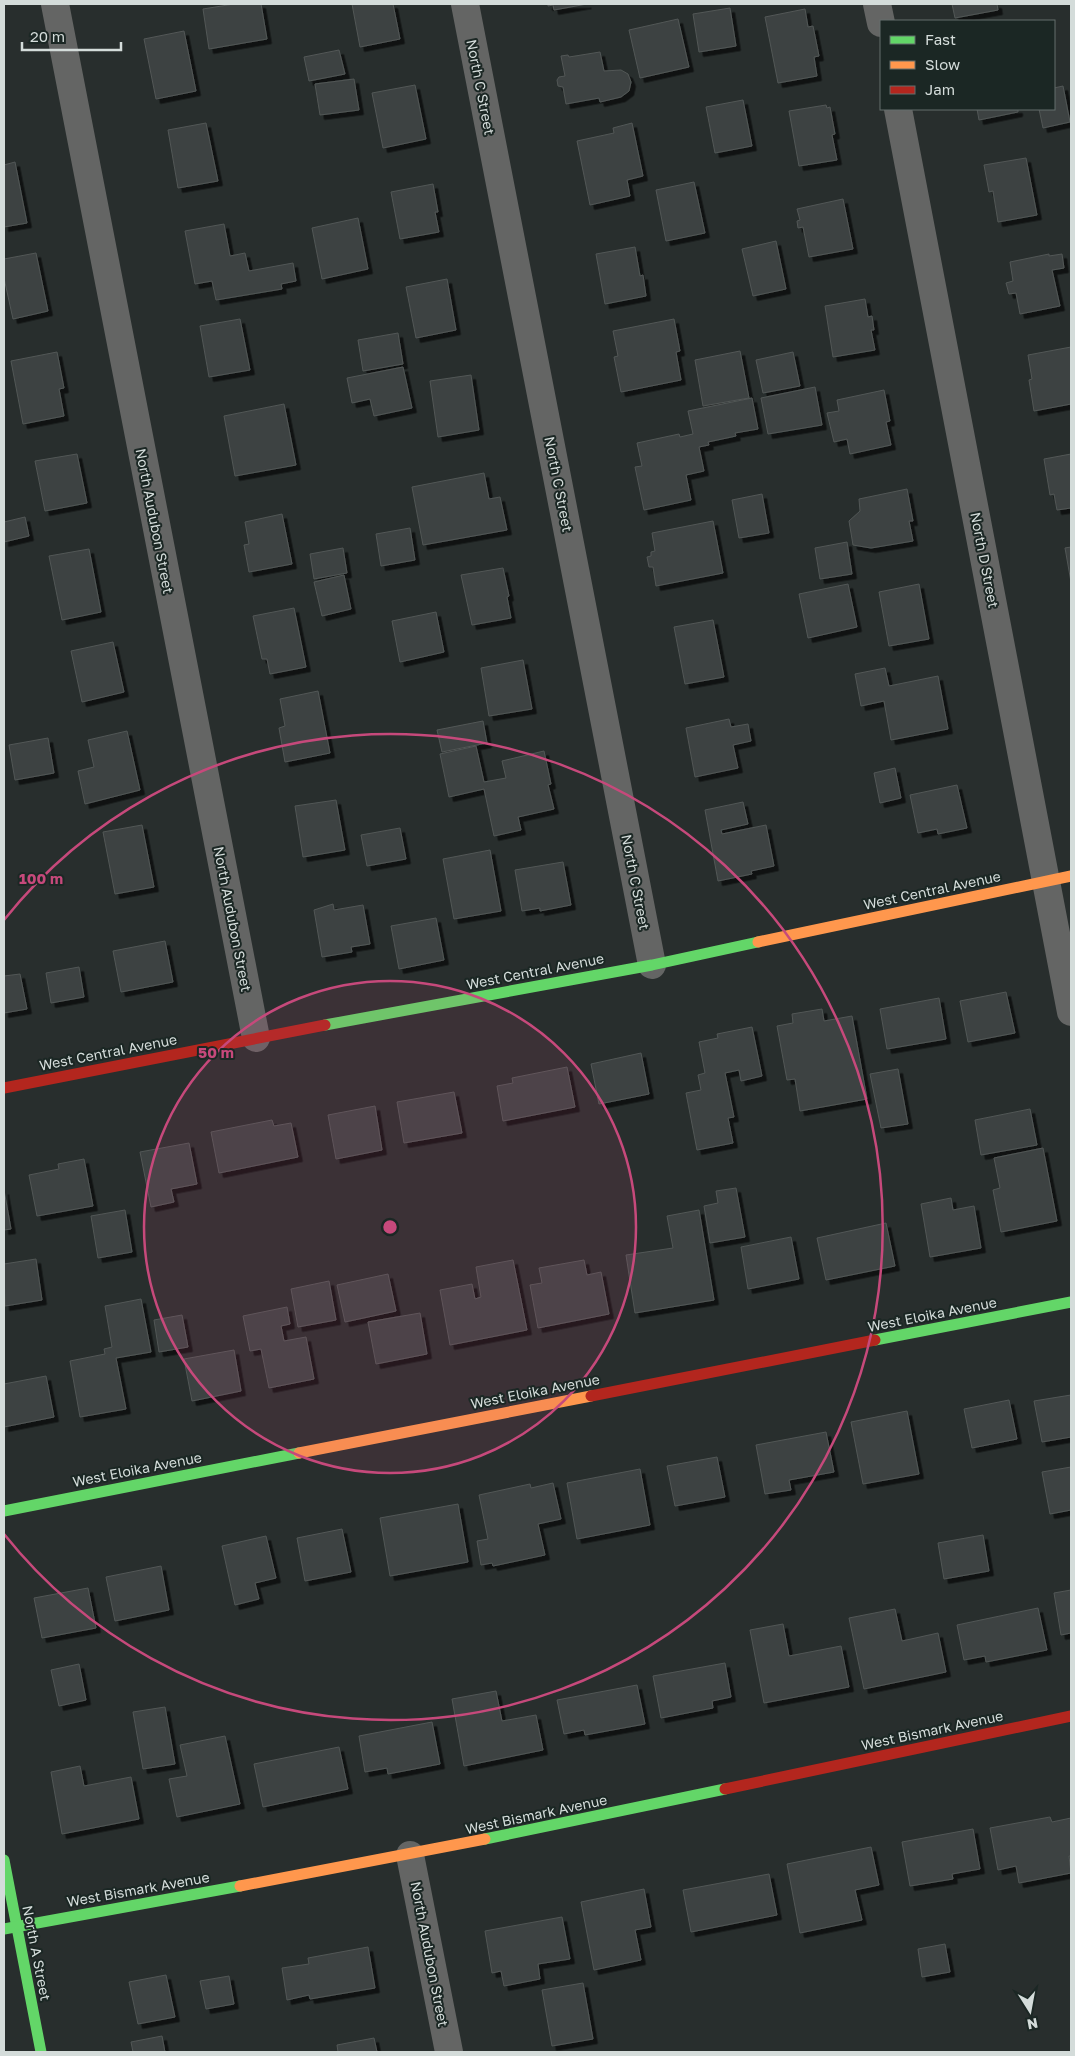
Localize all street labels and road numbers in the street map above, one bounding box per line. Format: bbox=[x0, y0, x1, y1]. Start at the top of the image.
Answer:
street label: North C Street bbox=[463, 38, 499, 136]
street label: North C Street bbox=[541, 435, 577, 533]
street label: North Audubon Street bbox=[133, 447, 177, 595]
street label: North D Street bbox=[967, 511, 1003, 609]
street label: North C Street bbox=[618, 833, 654, 931]
street label: North Audubon Street bbox=[211, 845, 255, 993]
street label: West Central Avenue bbox=[862, 867, 1002, 913]
street label: West Central Avenue bbox=[465, 949, 605, 993]
street label: West Central Avenue bbox=[38, 1030, 178, 1074]
street label: West Eloika Avenue bbox=[866, 1293, 998, 1335]
street label: West Eloika Avenue bbox=[469, 1370, 601, 1412]
street label: West Eloika Avenue bbox=[71, 1448, 203, 1490]
street label: West Bismark Avenue bbox=[859, 1707, 1005, 1753]
street label: West Bismark Avenue bbox=[463, 1791, 609, 1837]
street label: West Bismark Avenue bbox=[65, 1868, 211, 1910]
street label: North Audubon Street bbox=[408, 1880, 452, 2028]
street label: North A Street bbox=[19, 1904, 55, 2002]

